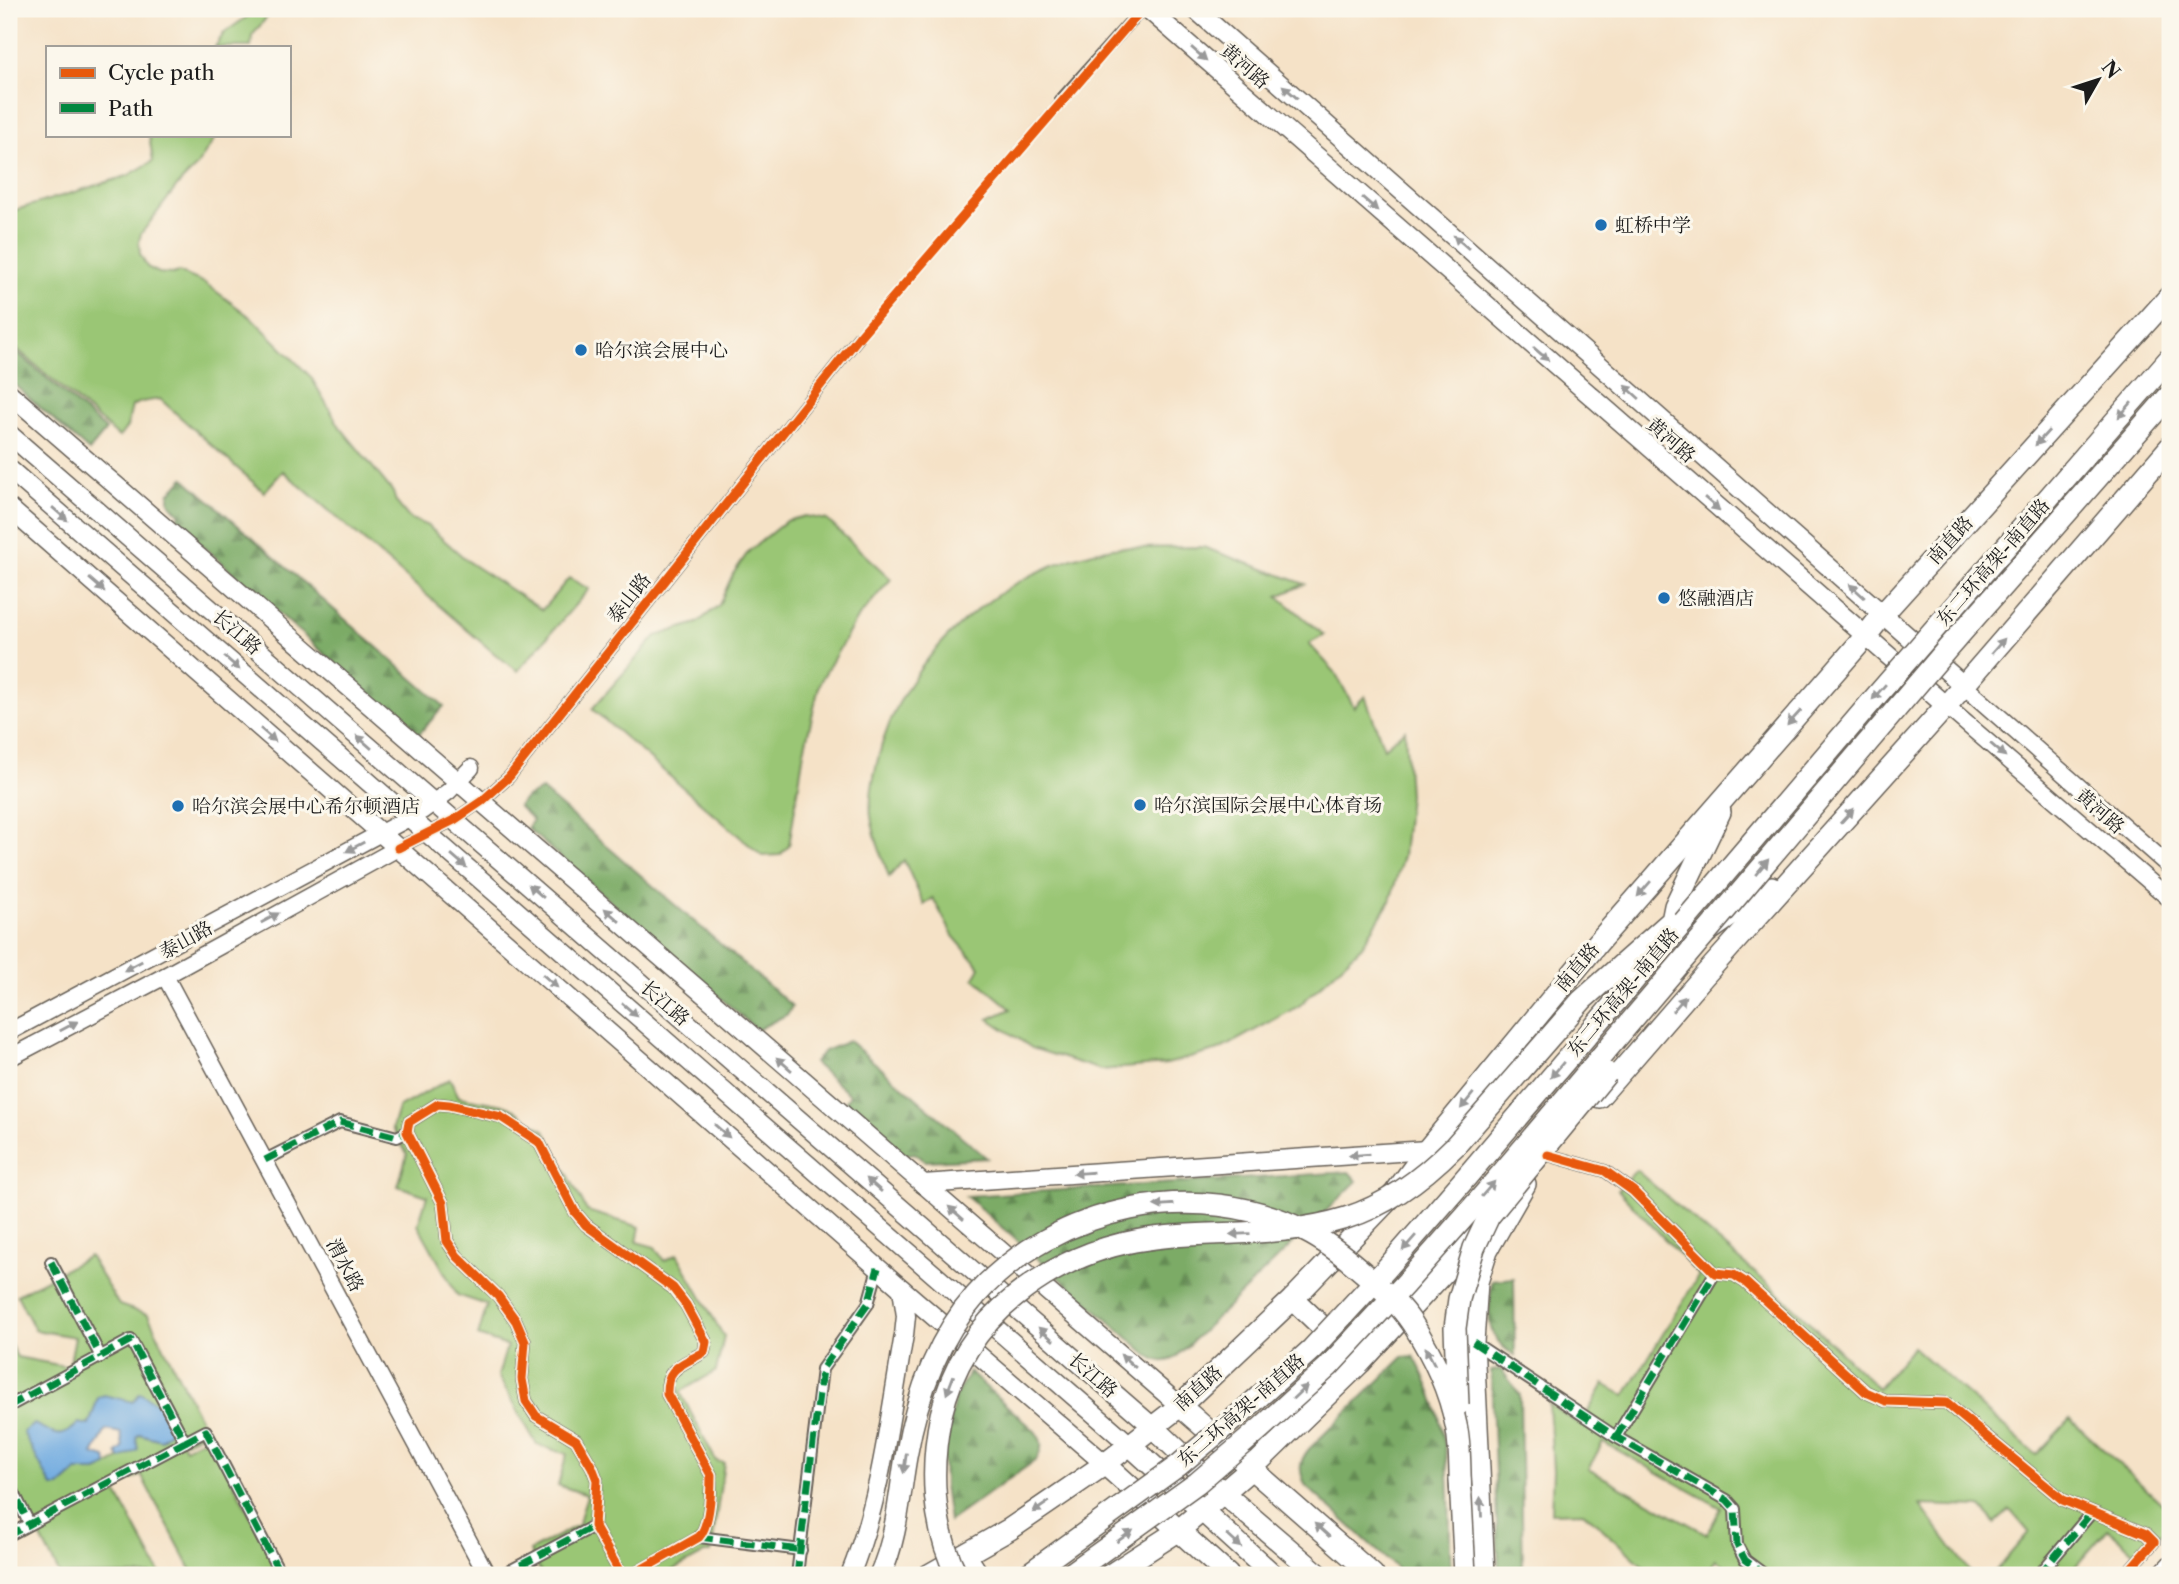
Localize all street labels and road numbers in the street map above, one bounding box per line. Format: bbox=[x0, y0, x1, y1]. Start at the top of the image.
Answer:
street label: 黄河路 bbox=[1216, 39, 1274, 93]
street label: 黄河路 bbox=[1642, 413, 1700, 467]
street label: 东二环高架-南直路 bbox=[1932, 494, 2054, 630]
street label: 南直路 bbox=[1922, 511, 1978, 569]
street label: 泰山路 bbox=[602, 568, 656, 628]
street label: 长江路 bbox=[208, 605, 266, 659]
street label: 黄河路 bbox=[2071, 784, 2129, 838]
street label: 泰山路 bbox=[155, 916, 217, 964]
street label: 东二环高架-南直路 bbox=[1563, 923, 1683, 1061]
street label: 南直路 bbox=[1550, 938, 1604, 996]
street label: 长江路 bbox=[636, 976, 694, 1030]
street label: 渭水路 bbox=[321, 1234, 369, 1296]
street label: 长江路 bbox=[1064, 1348, 1122, 1402]
street label: 东二环高架-南直路 bbox=[1173, 1349, 1309, 1471]
street label: 南直路 bbox=[1169, 1360, 1227, 1416]

